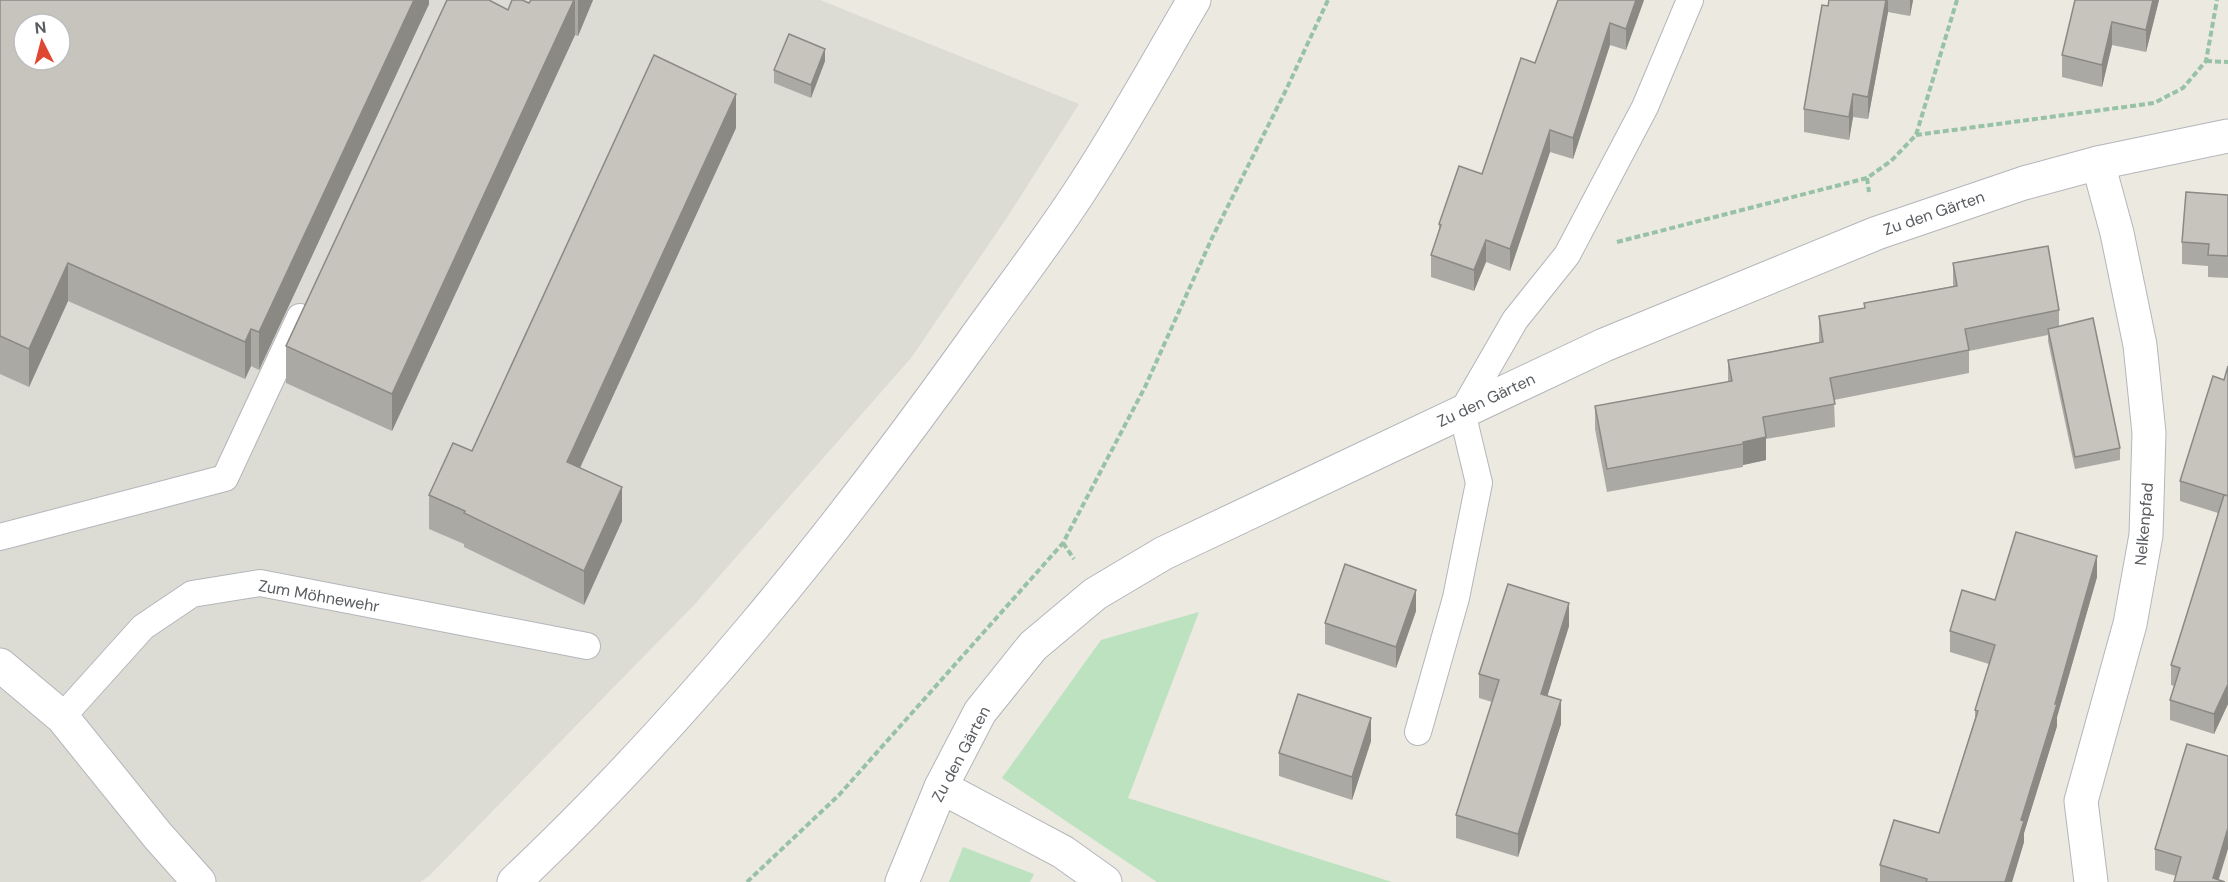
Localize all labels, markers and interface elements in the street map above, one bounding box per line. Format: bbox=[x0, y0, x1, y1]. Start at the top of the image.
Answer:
north arrow bbox=[12, 12, 72, 72]
text: N bbox=[34, 17, 47, 39]
street label: Zu den Gärten bbox=[1881, 186, 1987, 240]
street label: Zu den Gärten bbox=[1434, 368, 1538, 432]
street label: Nelkenpfad bbox=[2130, 482, 2158, 566]
street label: Zum Möhnewehr bbox=[257, 575, 381, 617]
street label: Zu den Gärten bbox=[927, 702, 995, 806]

